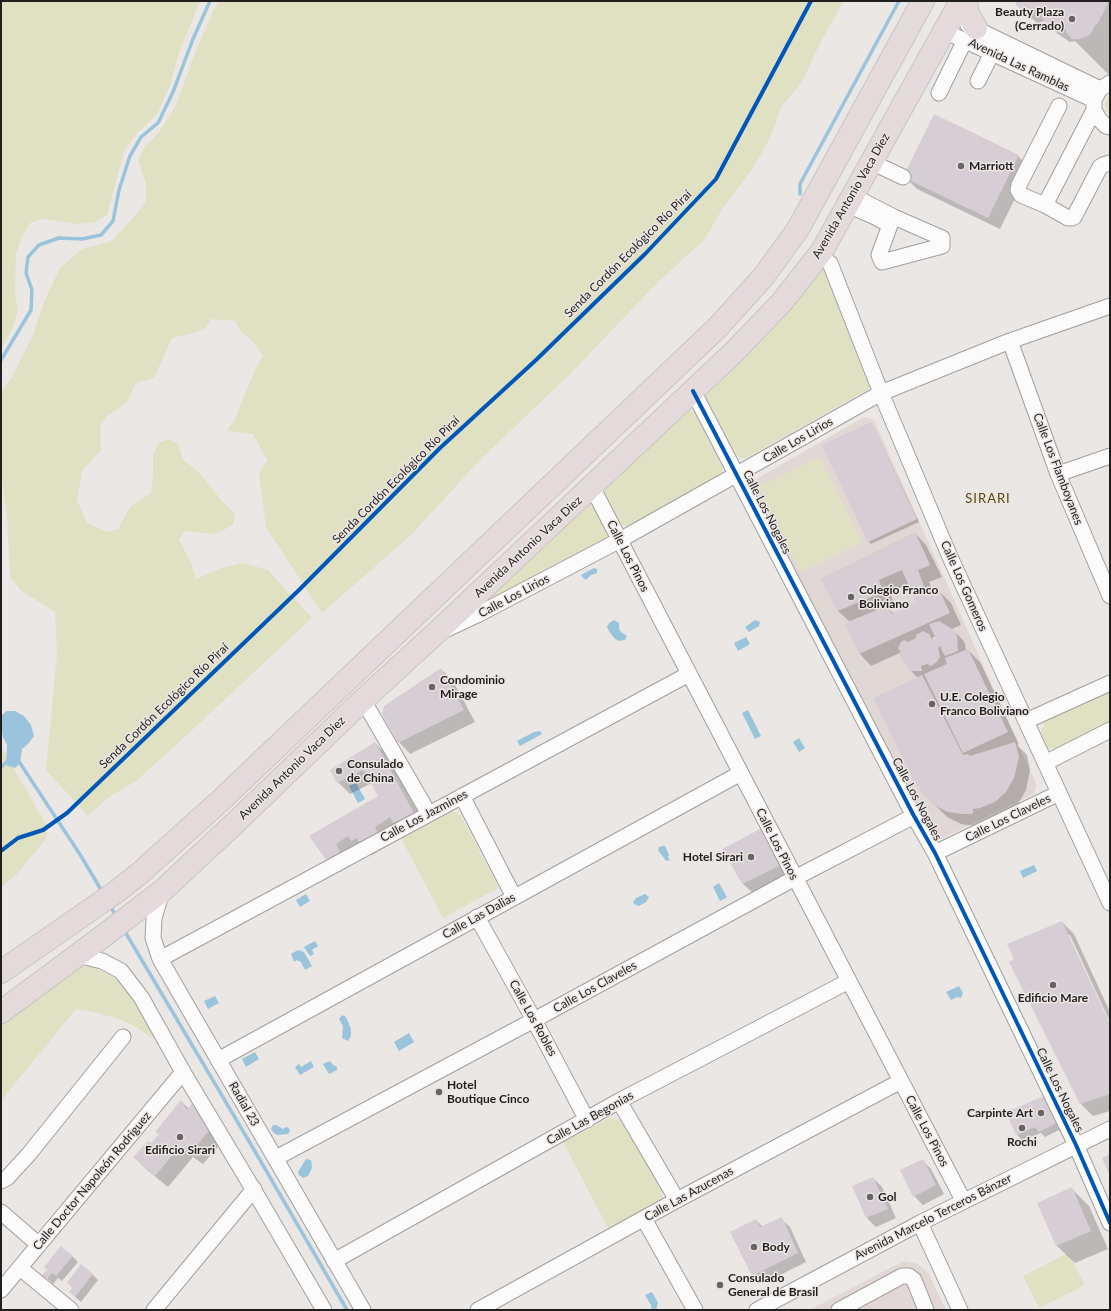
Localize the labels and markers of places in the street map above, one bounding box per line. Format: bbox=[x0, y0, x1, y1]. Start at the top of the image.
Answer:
place label: Beauty Plaza (Cerrado) bbox=[995, 5, 1064, 33]
marker: Beauty Plaza (Cerrado) bbox=[1067, 14, 1077, 24]
place label: Marriott bbox=[969, 159, 1013, 173]
marker: Marriott bbox=[956, 161, 966, 171]
place label: Colegio Franco Boliviano bbox=[859, 583, 938, 611]
marker: Colegio Franco Boliviano bbox=[846, 592, 856, 602]
place label: Condominio Mirage bbox=[440, 673, 505, 701]
marker: Condominio Mirage bbox=[427, 682, 437, 692]
place label: U.E. Colegio Franco Boliviano bbox=[940, 690, 1029, 718]
marker: U.E. Colegio Franco Boliviano bbox=[927, 699, 937, 709]
place label: Consulado de China bbox=[347, 757, 403, 785]
marker: Consulado de China bbox=[334, 766, 344, 776]
place label: Hotel Sirari bbox=[683, 850, 743, 864]
marker: Hotel Sirari bbox=[746, 852, 756, 862]
marker: Edificio Mare bbox=[1048, 980, 1058, 990]
place label: Edificio Mare bbox=[1018, 991, 1088, 1005]
place label: Hotel Boutique Cinco bbox=[447, 1078, 529, 1106]
marker: Hotel Boutique Cinco bbox=[434, 1087, 444, 1097]
place label: Carpinte Art bbox=[967, 1106, 1033, 1120]
marker: Carpinte Art bbox=[1036, 1108, 1046, 1118]
marker: Rochi bbox=[1017, 1123, 1027, 1133]
marker: Edificio Sirari bbox=[175, 1132, 185, 1142]
place label: Rochi bbox=[1007, 1135, 1037, 1149]
place label: Edificio Sirari bbox=[145, 1143, 215, 1157]
place label: Gol bbox=[878, 1190, 897, 1204]
marker: Gol bbox=[865, 1192, 875, 1202]
place label: Body bbox=[762, 1240, 790, 1254]
marker: Body bbox=[749, 1242, 759, 1252]
place label: Consulado General de Brasil bbox=[728, 1271, 818, 1299]
marker: Consulado General de Brasil bbox=[715, 1280, 725, 1290]

